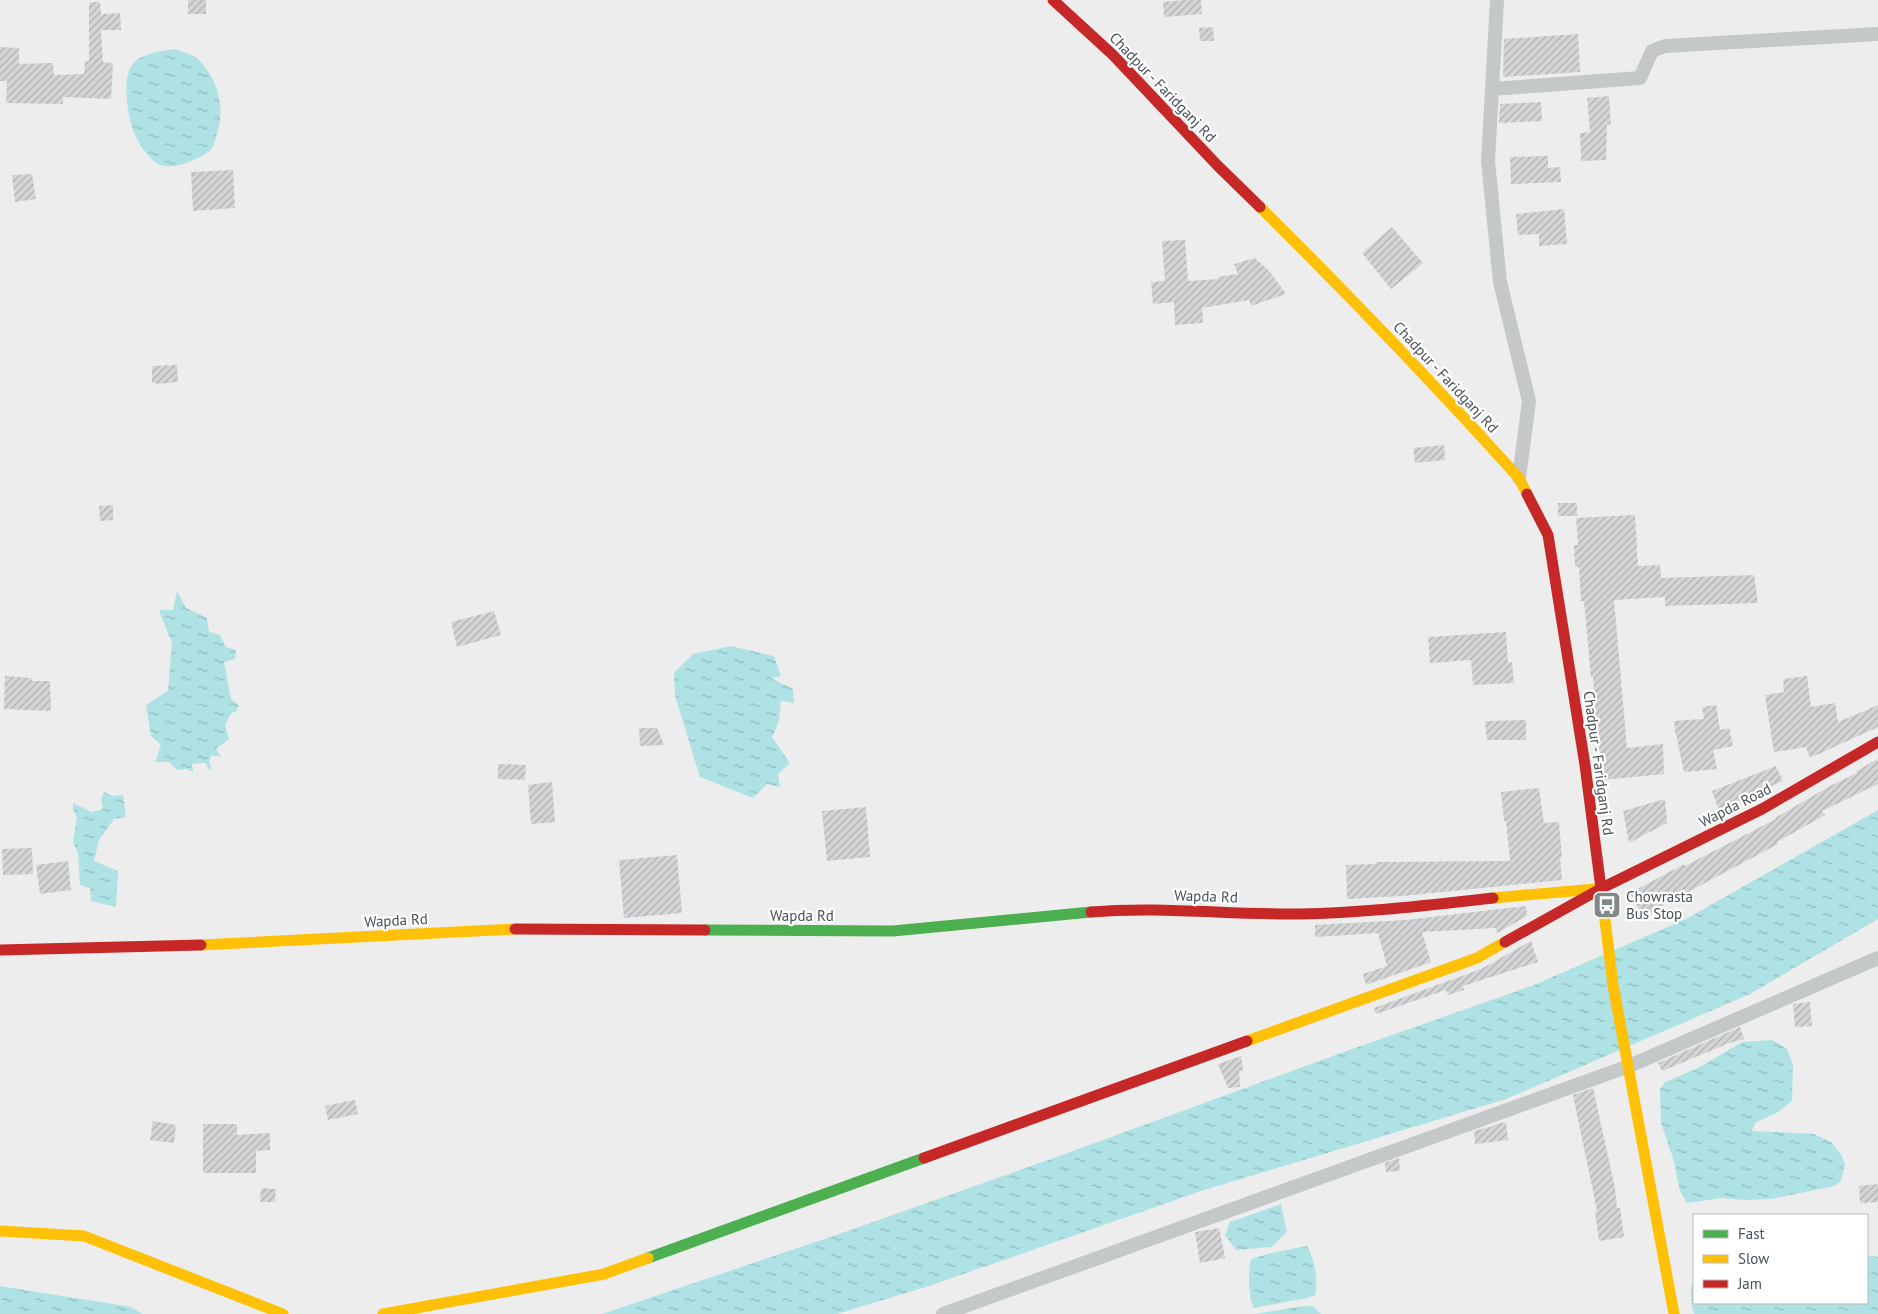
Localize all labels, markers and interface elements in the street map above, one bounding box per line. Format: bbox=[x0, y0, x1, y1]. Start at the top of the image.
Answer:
street label: Chadpur - Faridganj Rd bbox=[1106, 28, 1220, 146]
street label: Chadpur - Faridganj Rd bbox=[1389, 317, 1503, 437]
street label: Chadpur - Faridganj Rd bbox=[1579, 690, 1619, 836]
street label: Wapda Road bbox=[1696, 779, 1774, 831]
street label: Wapda Rd bbox=[1174, 885, 1238, 907]
place label: Chowrasta Bus Stop bbox=[1626, 887, 1693, 923]
bus stop icon: Chowrasta Bus Stop bbox=[1592, 890, 1622, 920]
street label: Wapda Rd bbox=[770, 906, 834, 925]
street label: Wapda Rd bbox=[364, 909, 428, 931]
legend bbox=[1693, 1214, 1868, 1304]
text: Fast bbox=[1738, 1224, 1765, 1243]
text: Slow bbox=[1738, 1249, 1769, 1268]
text: Jam bbox=[1737, 1274, 1762, 1293]

